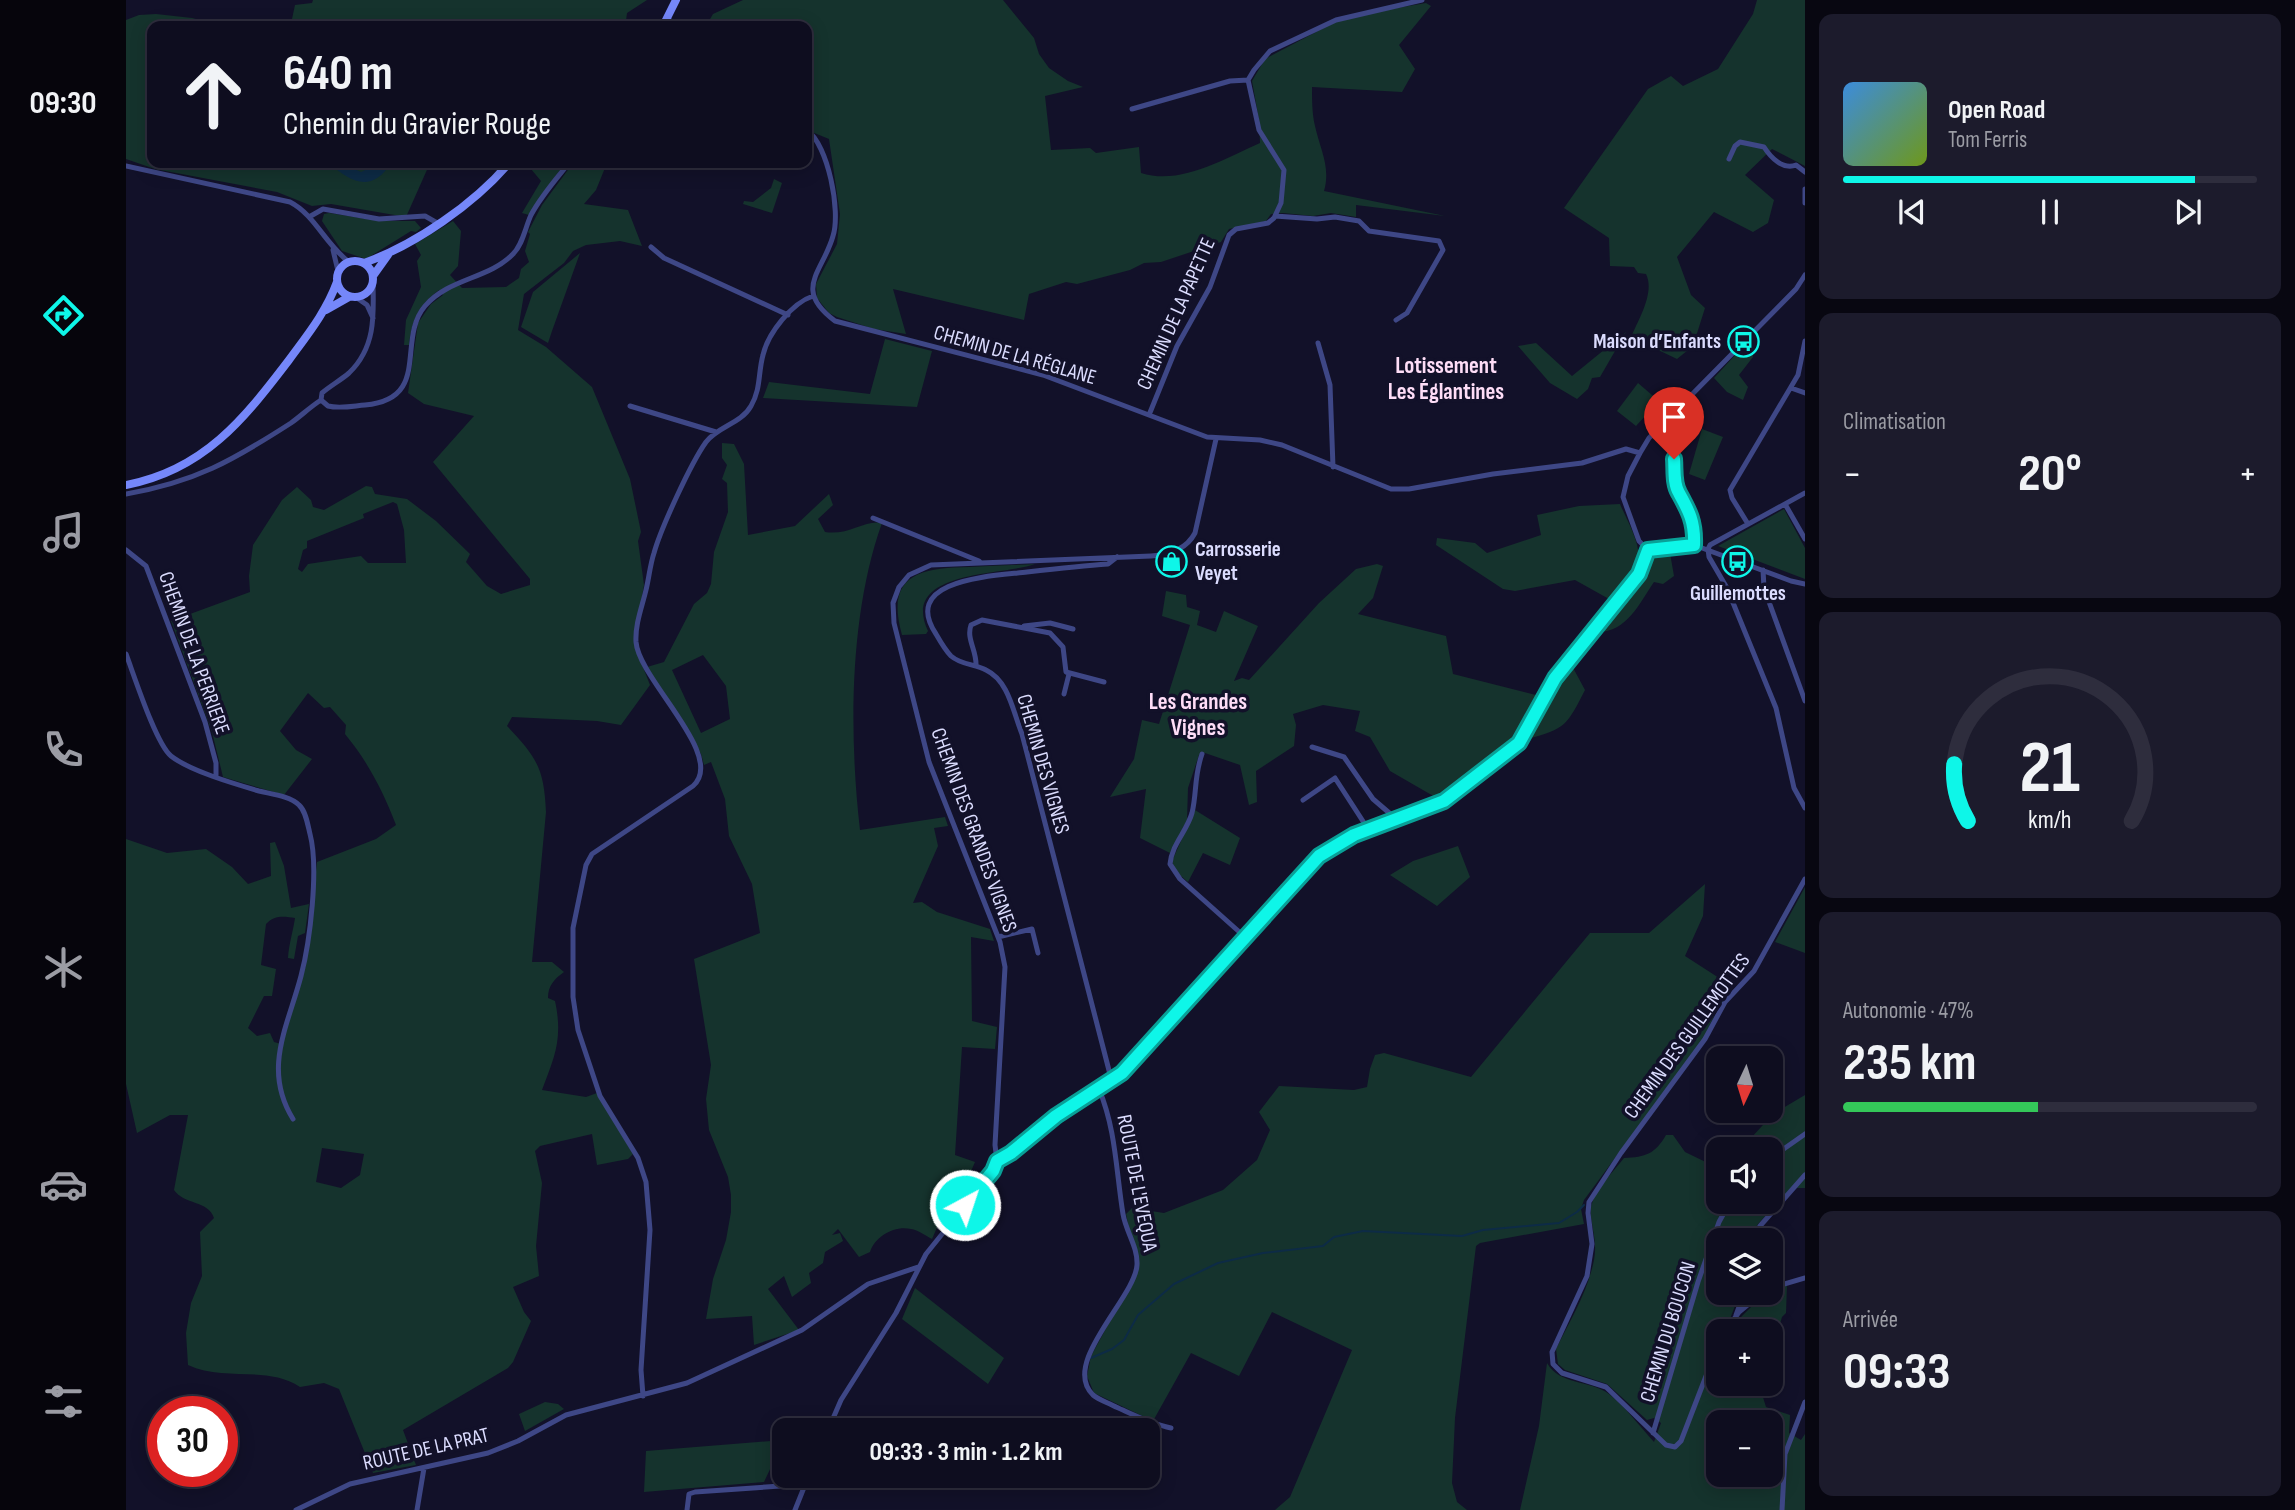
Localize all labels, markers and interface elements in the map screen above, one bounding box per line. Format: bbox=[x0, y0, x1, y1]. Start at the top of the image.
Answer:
text: 640 m bbox=[283, 45, 393, 104]
icon: ahead bbox=[168, 49, 259, 140]
text: 09:30 bbox=[29, 84, 97, 123]
text: Open Road bbox=[1948, 95, 2045, 126]
text: Chemin du Gravier Rouge bbox=[283, 105, 551, 144]
text: Tom Ferris bbox=[1948, 126, 2027, 154]
icon: previous bbox=[1893, 193, 1931, 231]
icon: pause bbox=[2031, 193, 2069, 231]
icon: next bbox=[2169, 193, 2207, 231]
street label: CHEMIN DE LA PAPETTE bbox=[1131, 234, 1221, 394]
icon: directions bbox=[39, 291, 88, 340]
street label: CHEMIN DE LA RÉGLANE bbox=[931, 320, 1099, 390]
bus stop icon: Maison d’Enfants bbox=[1727, 324, 1761, 358]
place label: Maison d’Enfants bbox=[1593, 329, 1721, 354]
district label: Lotissement Les Églantines bbox=[1388, 352, 1504, 406]
pin bbox=[1644, 387, 1704, 459]
icon: arrive bbox=[1655, 398, 1693, 436]
text: Climatisation bbox=[1843, 408, 1946, 436]
text: 20° bbox=[2018, 443, 2082, 506]
text: − bbox=[1843, 452, 1862, 497]
text: + bbox=[2238, 452, 2257, 497]
icon: music bbox=[39, 508, 88, 557]
place label: Carrosserie Veyet bbox=[1195, 537, 1281, 586]
shop icon: Carrosserie Veyet bbox=[1155, 544, 1189, 578]
bus stop icon: Guillemottes bbox=[1721, 544, 1755, 578]
street label: CHEMIN DE LA PERRIERE bbox=[153, 568, 235, 738]
place label: Guillemottes bbox=[1690, 581, 1786, 606]
district label: Les Grandes Vignes bbox=[1149, 688, 1247, 742]
street label: CHEMIN DES VIGNES bbox=[1011, 691, 1075, 837]
icon: phone bbox=[39, 725, 88, 774]
street label: CHEMIN DES GRANDES VIGNES bbox=[925, 725, 1023, 935]
text: 21 bbox=[2020, 725, 2080, 813]
text: km/h bbox=[2028, 805, 2072, 836]
icon: climate bbox=[39, 943, 88, 992]
street label: CHEMIN DES GUILLEMOTTES bbox=[1619, 948, 1755, 1124]
text: Autonomie · 47% bbox=[1843, 997, 1974, 1025]
text: 235 km bbox=[1843, 1032, 1977, 1095]
north arrow bbox=[1706, 1046, 1783, 1124]
map controls bbox=[1706, 1046, 1783, 1487]
street label: ROUTE DE L'EVEQUA bbox=[1111, 1112, 1163, 1255]
button: sound bbox=[1706, 1137, 1783, 1214]
icon: car bbox=[39, 1160, 88, 1209]
position arrow bbox=[928, 1168, 1002, 1242]
button: layers bbox=[1706, 1228, 1783, 1305]
street label: CHEMIN DU BOUCON bbox=[1635, 1259, 1701, 1405]
text: Arrivée bbox=[1843, 1306, 1898, 1334]
button: + bbox=[1706, 1319, 1783, 1396]
text: 09:33 bbox=[1843, 1341, 1951, 1404]
icon: filters bbox=[39, 1377, 88, 1426]
speed limit sign: 30 bbox=[147, 1396, 238, 1487]
button: − bbox=[1706, 1410, 1783, 1487]
street label: ROUTE DE LA PRAT bbox=[361, 1422, 492, 1476]
text: 09:33 · 3 min · 1.2 km bbox=[869, 1437, 1063, 1468]

